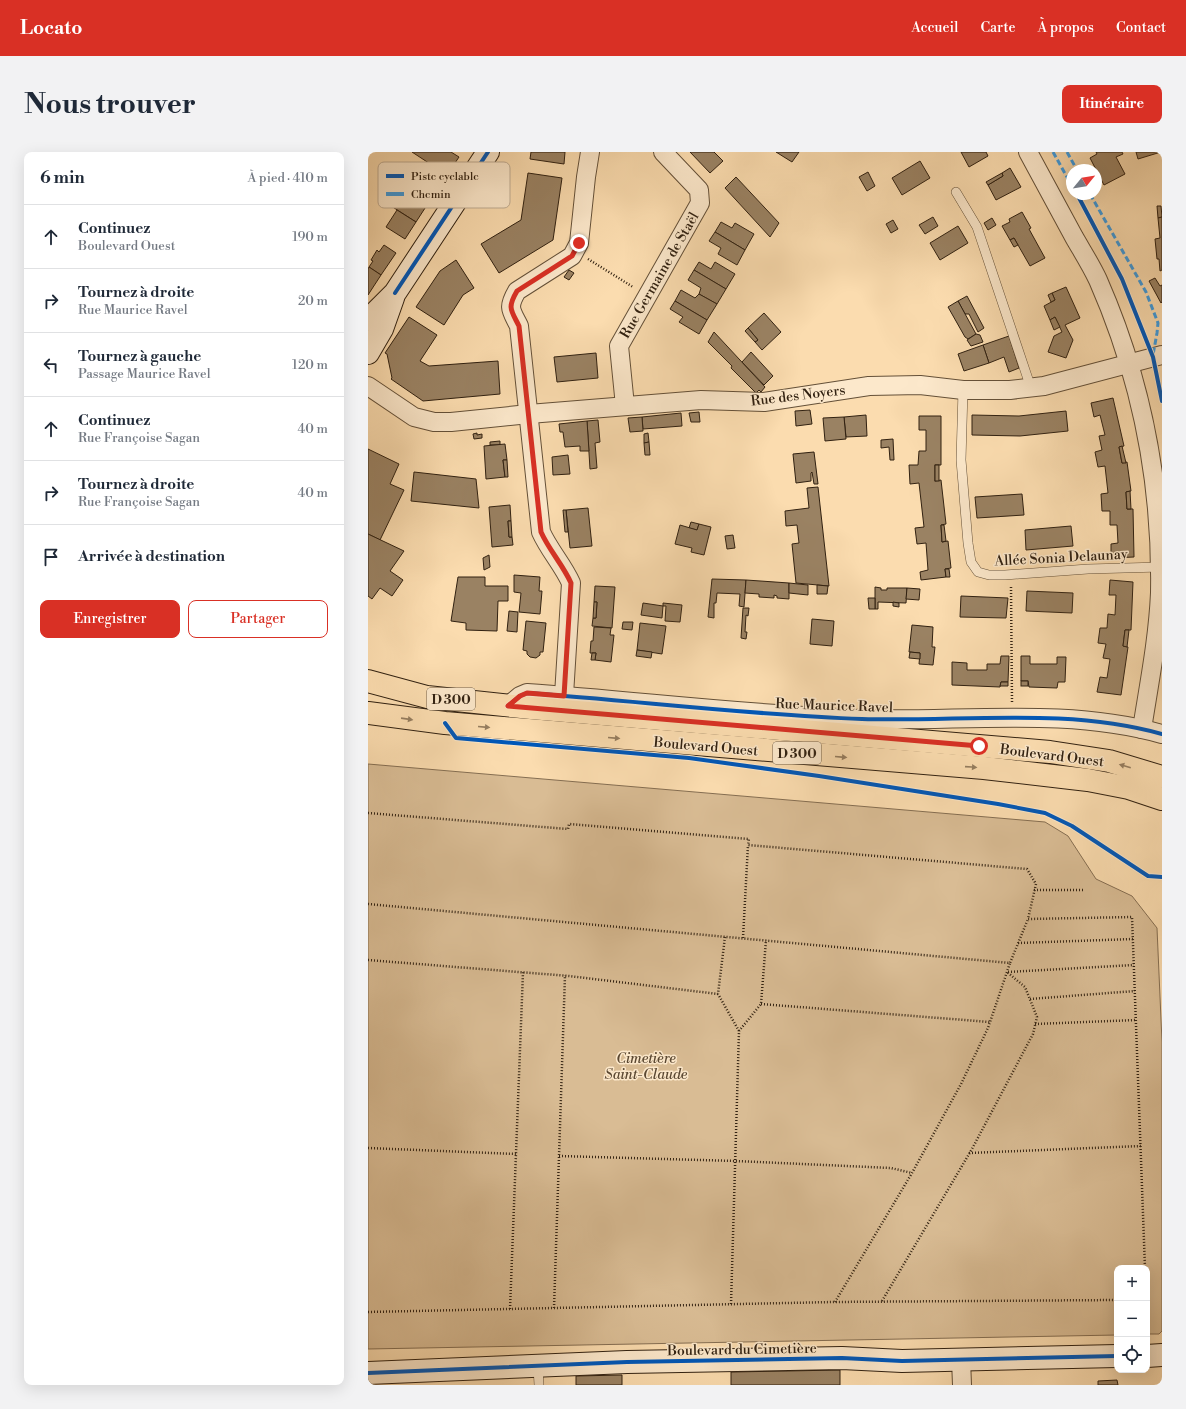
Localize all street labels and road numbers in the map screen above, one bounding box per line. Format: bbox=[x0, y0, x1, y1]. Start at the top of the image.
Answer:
street label: Rue Germaine de Staël bbox=[616, 209, 703, 342]
street label: Rue des Noyers bbox=[750, 381, 847, 411]
street label: Allée Sonia Delaunay bbox=[993, 546, 1128, 571]
road number: D 300 bbox=[427, 688, 475, 710]
street label: Rue Maurice Ravel bbox=[775, 695, 893, 717]
street label: Boulevard Ouest bbox=[652, 733, 759, 761]
street label: Boulevard Ouest bbox=[998, 741, 1105, 771]
road number: D 300 bbox=[773, 742, 821, 764]
street label: Boulevard du Cimetière bbox=[666, 1340, 817, 1360]

